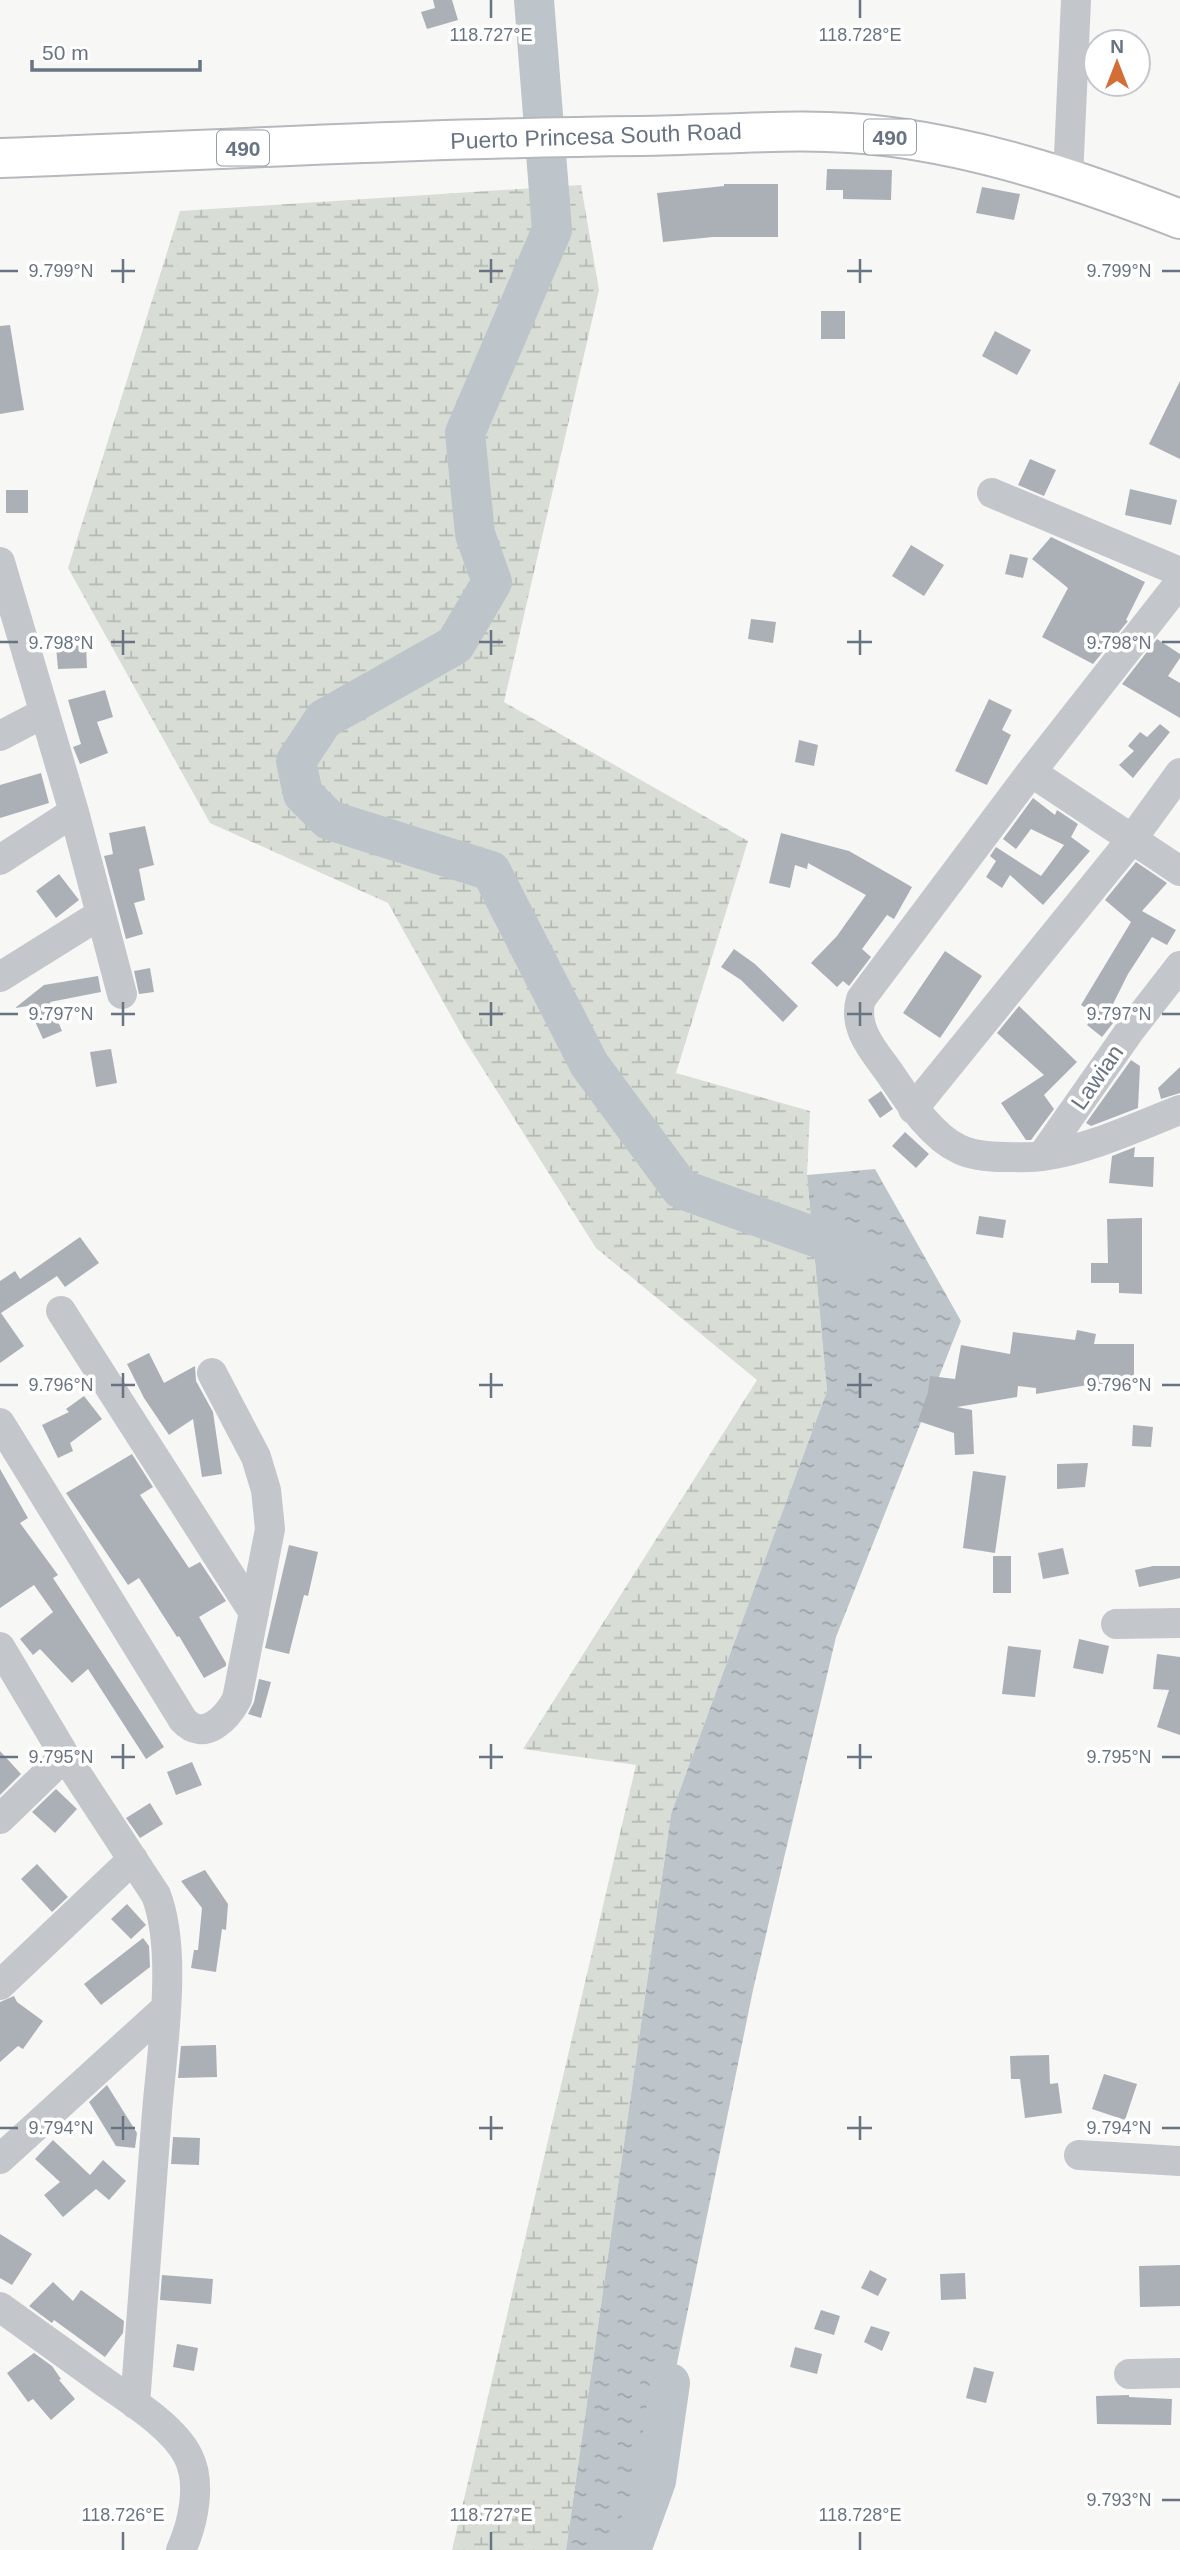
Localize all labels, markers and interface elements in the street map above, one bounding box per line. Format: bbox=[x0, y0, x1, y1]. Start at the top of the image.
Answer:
text: 118.727°E bbox=[450, 25, 532, 45]
text: 118.728°E bbox=[819, 25, 901, 45]
scale bar bbox=[32, 28, 200, 72]
north arrow bbox=[1082, 28, 1152, 98]
text: N bbox=[1110, 36, 1124, 57]
text: 50 m bbox=[42, 41, 89, 64]
street label: Puerto Princesa South Road bbox=[450, 118, 742, 154]
road number: 490 bbox=[864, 120, 916, 154]
road number: 490 bbox=[217, 130, 269, 166]
text: 9.799°N bbox=[28, 261, 94, 281]
text: 9.799°N bbox=[1086, 261, 1152, 281]
text: 9.798°N bbox=[28, 633, 94, 653]
text: 9.798°N bbox=[1086, 633, 1152, 653]
text: 9.797°N bbox=[28, 1004, 94, 1024]
text: 9.797°N bbox=[1086, 1004, 1152, 1024]
street label: Lawian bbox=[1065, 1040, 1129, 1114]
text: 9.796°N bbox=[28, 1375, 94, 1395]
text: 9.796°N bbox=[1086, 1375, 1152, 1395]
text: 9.795°N bbox=[28, 1747, 94, 1767]
text: 9.795°N bbox=[1086, 1747, 1152, 1767]
text: 9.794°N bbox=[28, 2118, 94, 2138]
text: 9.794°N bbox=[1086, 2118, 1152, 2138]
text: 9.793°N bbox=[1086, 2490, 1152, 2510]
text: 118.726°E bbox=[82, 2505, 164, 2525]
text: 118.727°E bbox=[450, 2505, 532, 2525]
text: 118.728°E bbox=[819, 2505, 901, 2525]

